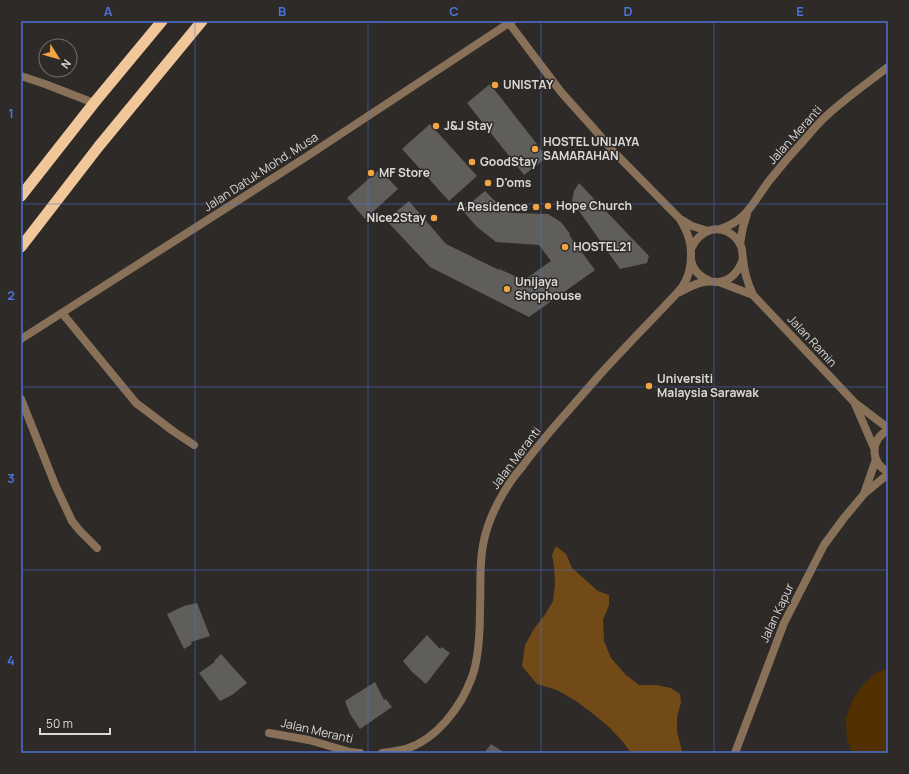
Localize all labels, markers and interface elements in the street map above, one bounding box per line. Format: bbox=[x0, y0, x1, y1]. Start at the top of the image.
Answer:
text: A bbox=[104, 2, 113, 20]
text: B bbox=[278, 2, 286, 20]
text: C bbox=[449, 2, 459, 20]
text: D bbox=[623, 2, 633, 20]
text: E bbox=[796, 2, 804, 20]
north arrow bbox=[38, 38, 78, 78]
text: N bbox=[58, 57, 75, 72]
place label: UNISTAY bbox=[503, 76, 554, 93]
marker: UNISTAY bbox=[490, 80, 500, 90]
street label: Jalan Meranti bbox=[764, 102, 826, 168]
text: 1 bbox=[8, 104, 14, 122]
place label: J&J Stay bbox=[444, 117, 493, 134]
marker: J&J Stay bbox=[431, 121, 441, 131]
street label: Jalan Datuk Mohd. Musa bbox=[200, 128, 321, 215]
place label: HOSTEL UNIJAYA SAMARAHAN bbox=[543, 133, 639, 164]
marker: HOSTEL UNIJAYA SAMARAHAN bbox=[530, 144, 540, 154]
place label: GoodStay bbox=[480, 153, 538, 170]
marker: GoodStay bbox=[467, 157, 477, 167]
place label: MF Store bbox=[379, 164, 430, 181]
marker: MF Store bbox=[366, 168, 376, 178]
place label: D'oms bbox=[496, 174, 532, 191]
marker: D'oms bbox=[483, 178, 493, 188]
place label: Hope Church bbox=[556, 197, 632, 214]
place label: A Residence bbox=[457, 198, 528, 215]
marker: Hope Church bbox=[543, 201, 553, 211]
marker: A Residence bbox=[531, 202, 541, 212]
place label: Nice2Stay bbox=[367, 209, 426, 226]
marker: Nice2Stay bbox=[429, 213, 439, 223]
place label: HOSTEL21 bbox=[573, 238, 632, 255]
marker: HOSTEL21 bbox=[560, 242, 570, 252]
place label: Unijaya Shophouse bbox=[515, 273, 581, 304]
marker: Unijaya Shophouse bbox=[502, 284, 512, 294]
text: 2 bbox=[7, 286, 15, 304]
street label: Jalan Ramin bbox=[784, 311, 841, 370]
place label: Universiti Malaysia Sarawak bbox=[657, 370, 759, 401]
marker: Universiti Malaysia Sarawak bbox=[644, 381, 654, 391]
street label: Jalan Meranti bbox=[487, 423, 545, 492]
text: 3 bbox=[7, 469, 15, 487]
street label: Jalan Kapur bbox=[755, 580, 798, 645]
text: 4 bbox=[7, 651, 15, 669]
scale bar bbox=[40, 710, 110, 736]
street label: Jalan Meranti bbox=[279, 714, 355, 747]
text: 50 m bbox=[46, 715, 73, 732]

